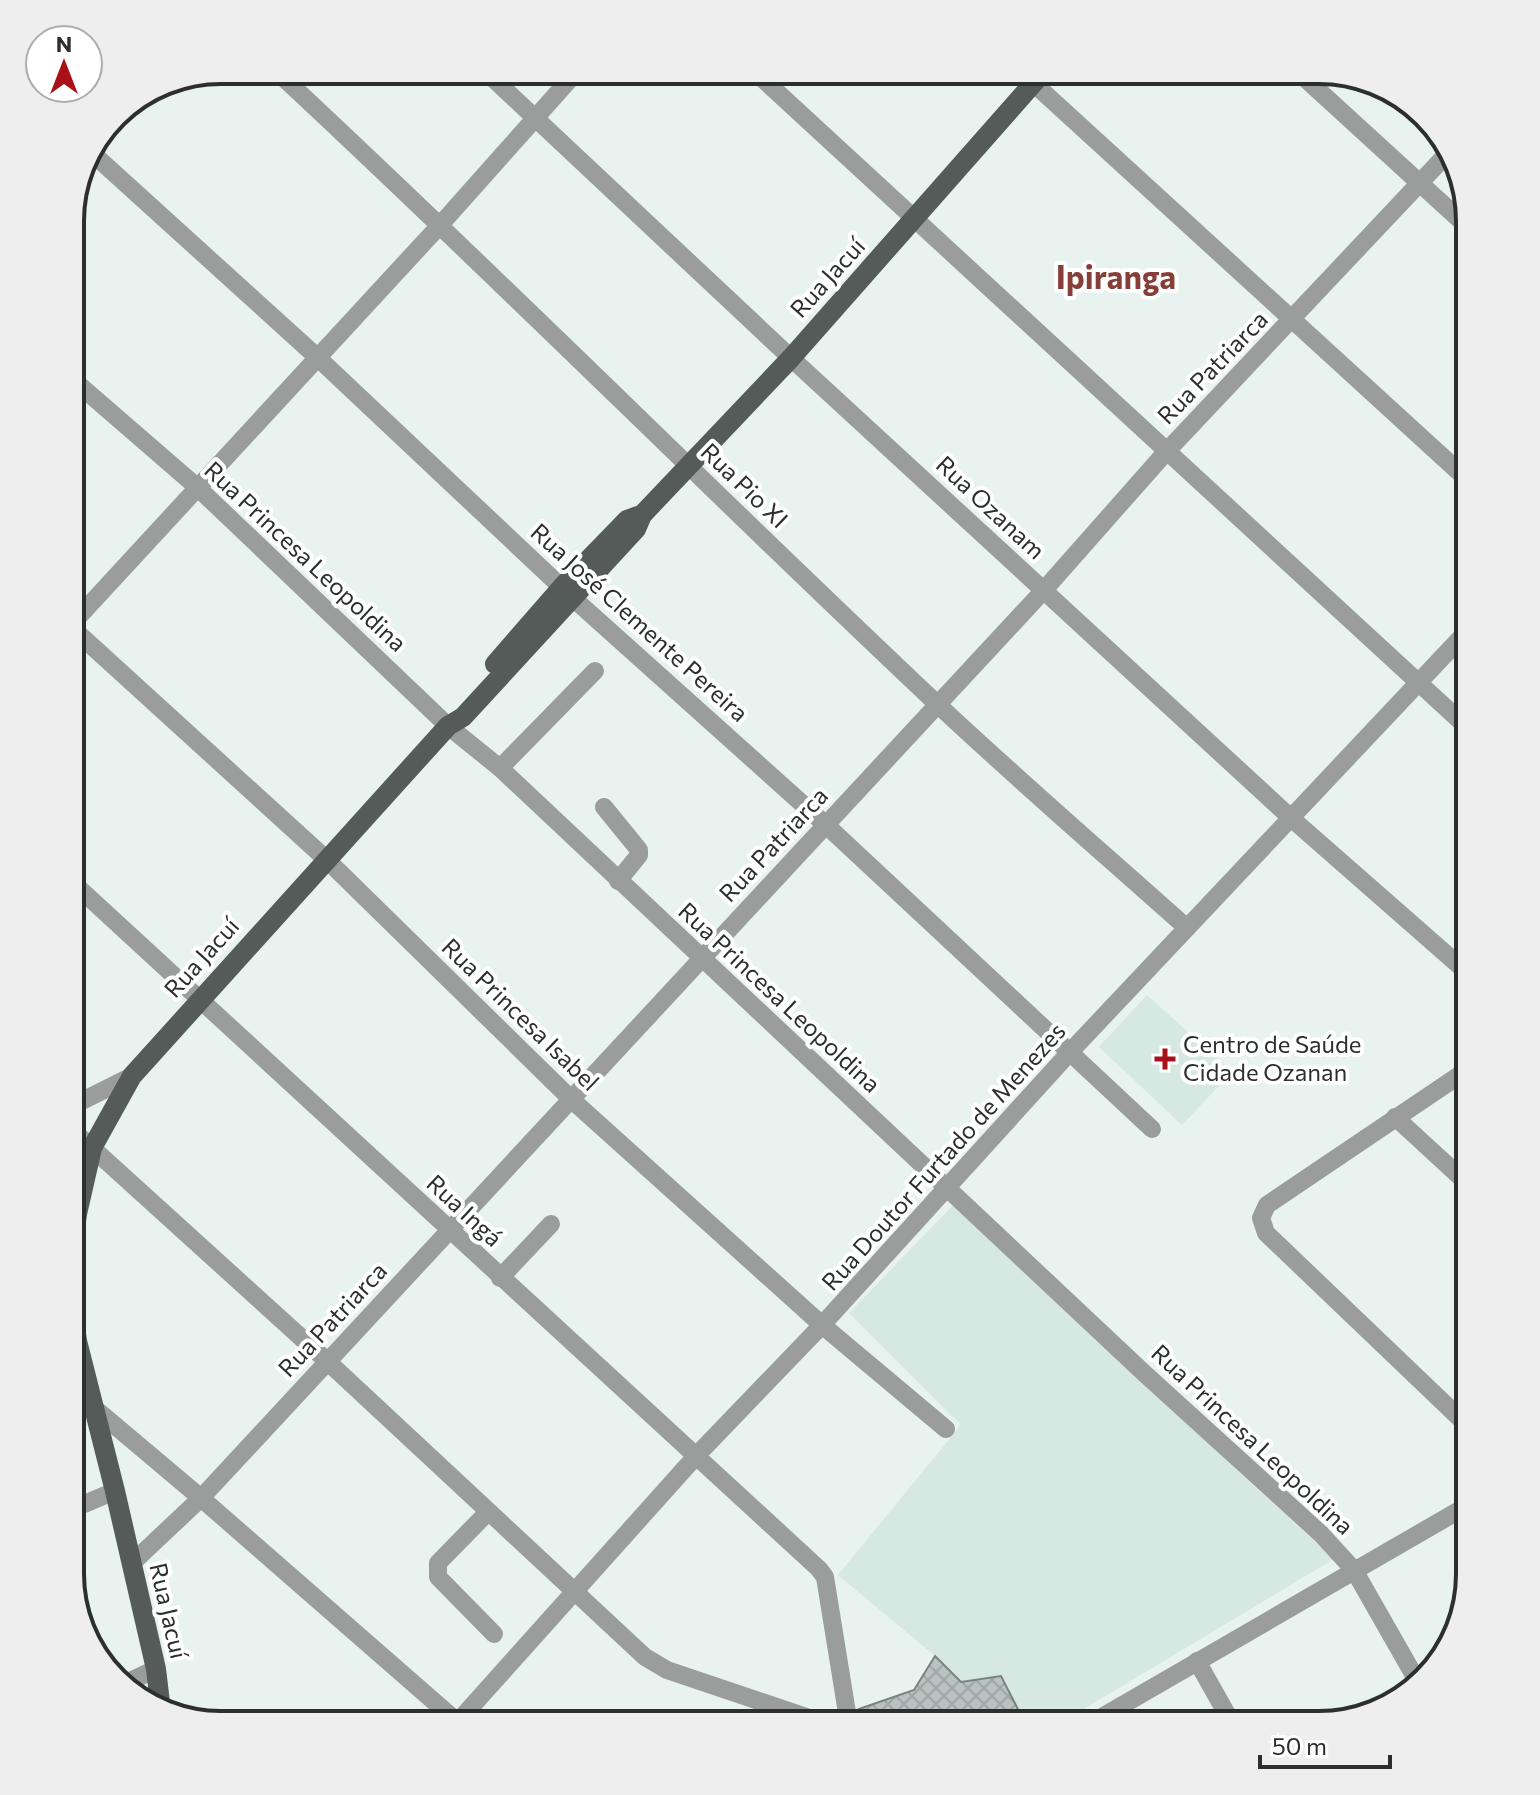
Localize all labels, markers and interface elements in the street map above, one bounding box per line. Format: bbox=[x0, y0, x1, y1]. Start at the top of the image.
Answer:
north arrow bbox=[24, 24, 104, 104]
text: N bbox=[56, 30, 72, 57]
street label: Rua Jacuí bbox=[783, 230, 871, 323]
district label: Ipiranga bbox=[1056, 256, 1176, 296]
street label: Rua Patriarca bbox=[1151, 304, 1273, 429]
street label: Rua Pio XI bbox=[696, 436, 795, 533]
street label: Rua Ozanam bbox=[931, 449, 1051, 565]
street label: Rua Princesa Leopoldina bbox=[199, 455, 413, 657]
street label: Rua José Clemente Pereira bbox=[525, 517, 755, 727]
street label: Rua Patriarca bbox=[713, 781, 833, 907]
street label: Rua Princesa Leopoldina bbox=[673, 896, 887, 1098]
street label: Rua Jacuí bbox=[157, 910, 245, 1003]
street label: Rua Princesa Isabel bbox=[437, 932, 605, 1096]
street label: Rua Doutor Furtado de Menezes bbox=[815, 1016, 1071, 1296]
place label: Centro de Saúde Cidade Ozanan bbox=[1183, 1029, 1361, 1086]
marker: Centro de Saúde Cidade Ozanan bbox=[1154, 1048, 1176, 1070]
street label: Rua Ingá bbox=[421, 1168, 509, 1252]
street label: Rua Patriarca bbox=[272, 1256, 392, 1382]
street label: Rua Princesa Leopoldina bbox=[1146, 1338, 1360, 1540]
street label: Rua Jacuí bbox=[144, 1560, 195, 1662]
scale bar bbox=[1260, 1719, 1390, 1769]
text: 50 m bbox=[1272, 1731, 1327, 1760]

